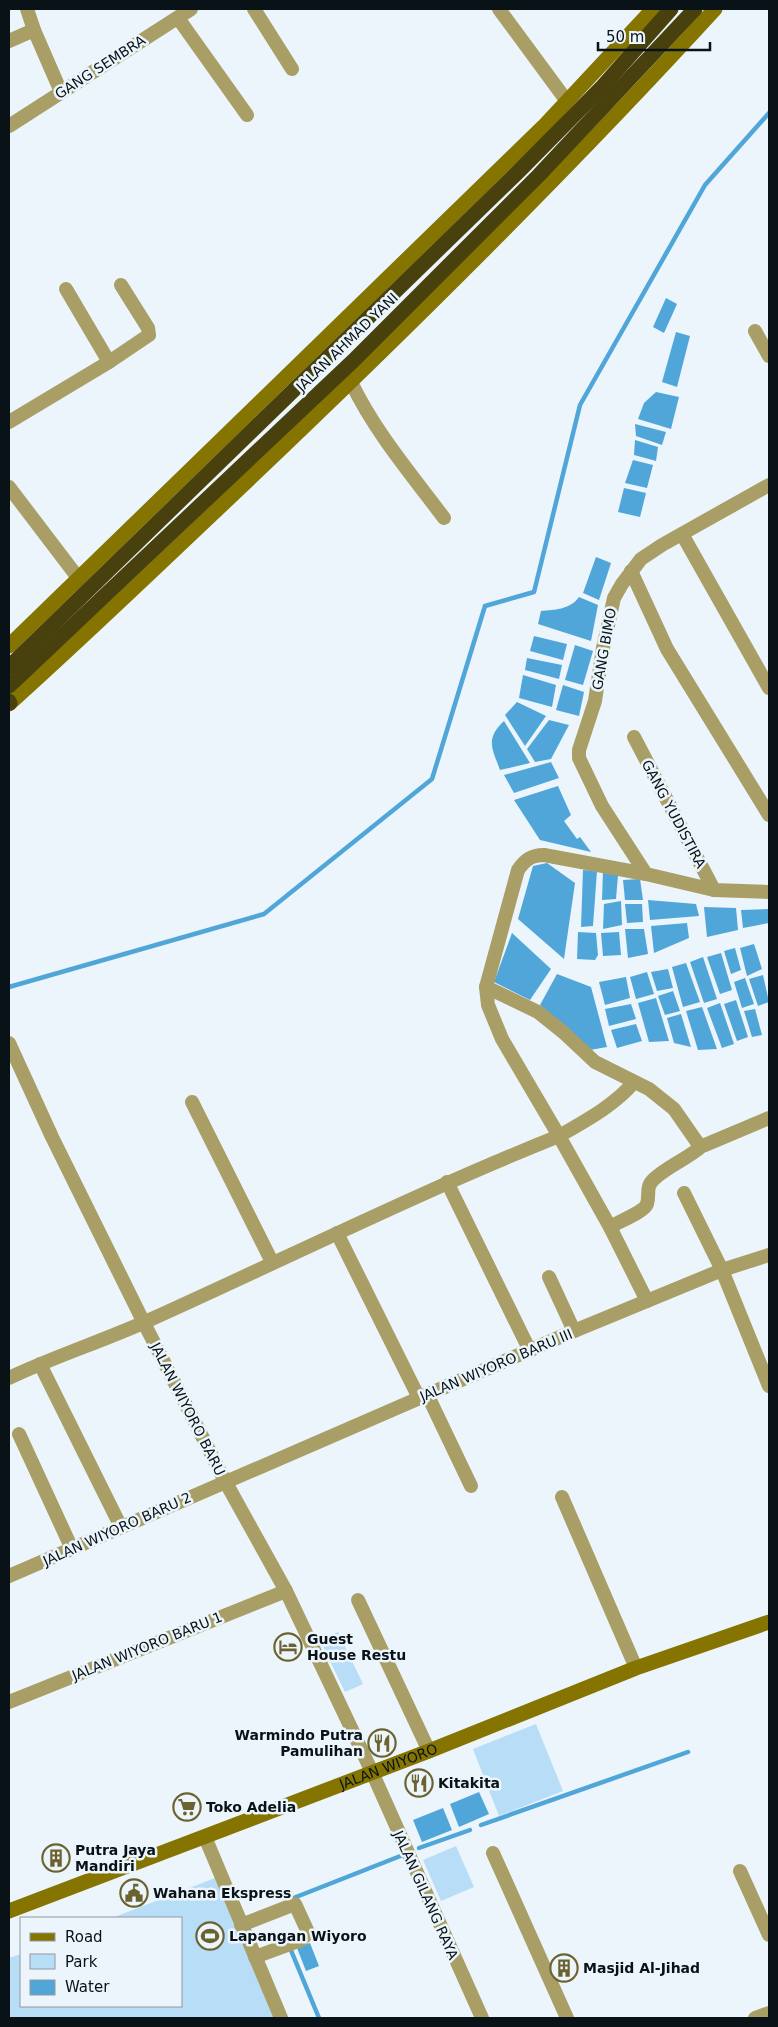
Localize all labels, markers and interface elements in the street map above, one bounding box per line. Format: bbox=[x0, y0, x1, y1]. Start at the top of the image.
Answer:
scale bar bbox=[598, 20, 710, 52]
text: 50 m bbox=[606, 28, 644, 46]
street label: GANG SEMBRA bbox=[52, 32, 148, 102]
street label: JALAN AHMAD YANI bbox=[292, 289, 401, 395]
street label: GANG BIMO bbox=[589, 607, 619, 691]
street label: GANG YUDISTIRA bbox=[639, 757, 709, 871]
street label: JALAN WIYORO BARU III bbox=[416, 1326, 575, 1405]
street label: JALAN WIYORO BARU bbox=[147, 1339, 229, 1478]
street label: JALAN WIYORO BARU 2 bbox=[39, 1489, 194, 1569]
street label: JALAN WIYORO BARU 1 bbox=[69, 1609, 224, 1684]
place label: Guest House Restu bbox=[307, 1631, 406, 1663]
hotel icon: Guest House Restu bbox=[273, 1632, 303, 1662]
place label: Warmindo Putra Pamulihan bbox=[235, 1727, 363, 1759]
restaurant icon: Warmindo Putra Pamulihan bbox=[367, 1728, 397, 1758]
street label: JALAN WIYORO bbox=[336, 1740, 440, 1793]
restaurant icon: Kitakita bbox=[404, 1768, 434, 1798]
place label: Kitakita bbox=[438, 1775, 500, 1791]
supermarket icon: Toko Adelia bbox=[172, 1792, 202, 1822]
place label: Toko Adelia bbox=[206, 1799, 296, 1815]
street label: JALAN GILANG RAYA bbox=[390, 1827, 462, 1962]
place label: Putra Jaya Mandiri bbox=[75, 1842, 156, 1874]
building icon: Putra Jaya Mandiri bbox=[41, 1843, 71, 1873]
public building icon: Wahana Ekspress bbox=[119, 1878, 149, 1908]
place label: Wahana Ekspress bbox=[153, 1885, 291, 1901]
legend bbox=[20, 1917, 182, 2007]
sports icon: Lapangan Wiyoro bbox=[195, 1921, 225, 1951]
text: Road bbox=[65, 1928, 103, 1946]
place label: Lapangan Wiyoro bbox=[229, 1928, 367, 1944]
text: Park bbox=[65, 1953, 98, 1971]
building icon: Masjid Al-Jihad bbox=[549, 1953, 579, 1983]
place label: Masjid Al-Jihad bbox=[583, 1960, 700, 1976]
text: Water bbox=[65, 1978, 110, 1996]

